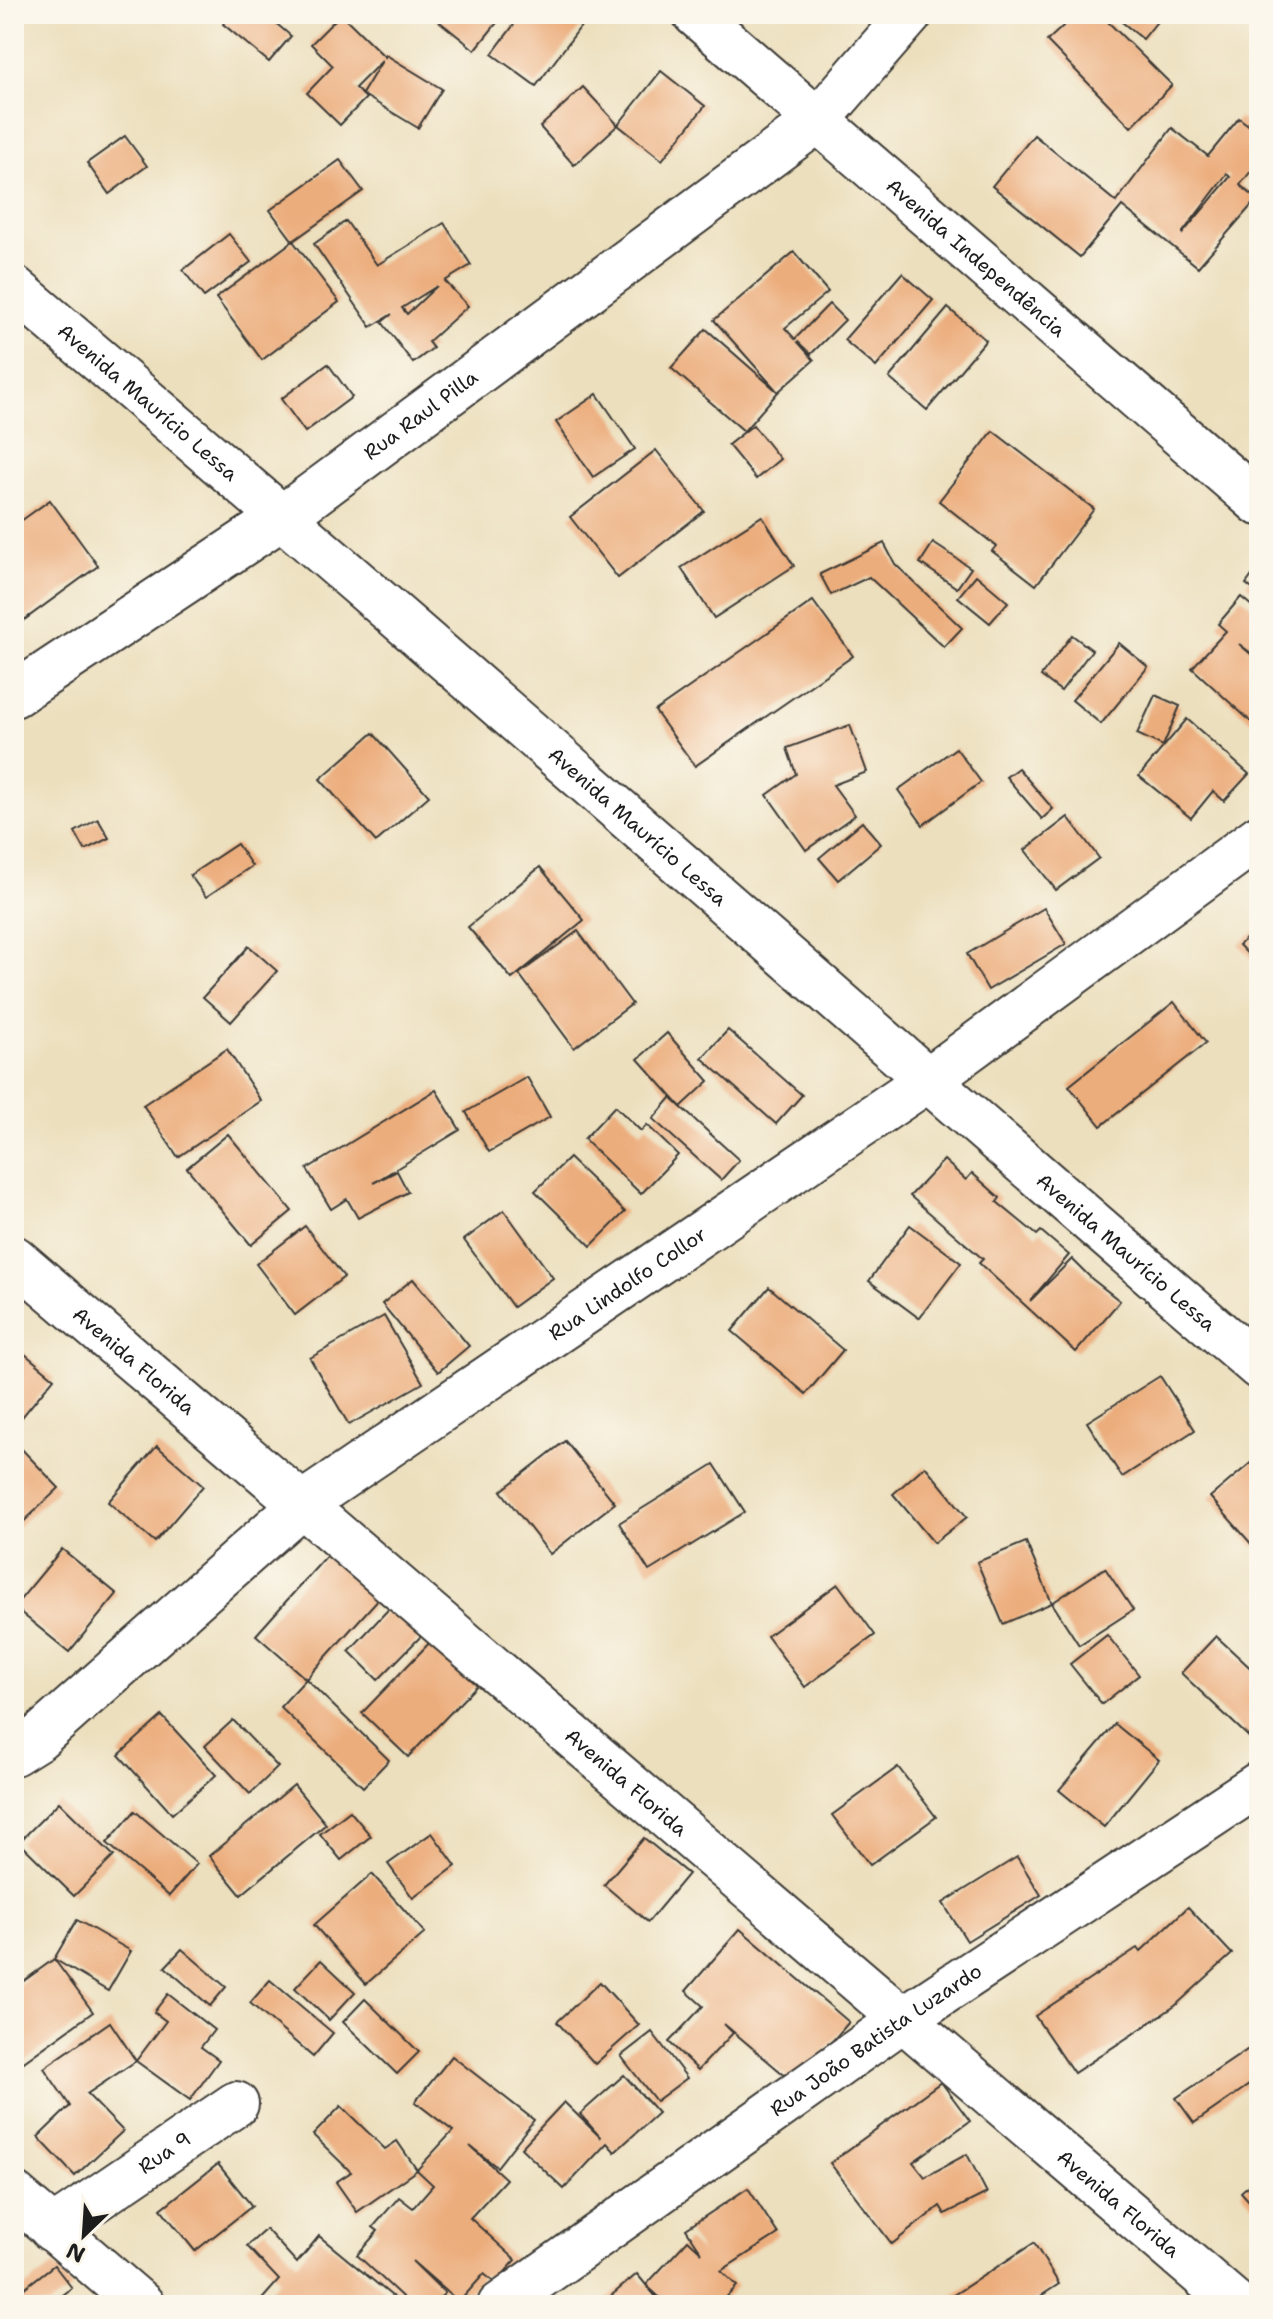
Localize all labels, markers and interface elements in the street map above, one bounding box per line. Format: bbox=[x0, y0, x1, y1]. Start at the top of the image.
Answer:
street label: Avenida Independência bbox=[881, 173, 1072, 343]
street label: Avenida Maurício Lessa bbox=[52, 318, 244, 487]
street label: Rua Raul Pilla bbox=[358, 364, 483, 466]
street label: Avenida Maurício Lessa bbox=[543, 741, 733, 912]
street label: Avenida Maurício Lessa bbox=[1031, 1167, 1222, 1337]
street label: Rua Lindolfo Collor bbox=[544, 1221, 711, 1346]
street label: Avenida Florida bbox=[67, 1301, 201, 1421]
street label: Avenida Florida bbox=[560, 1723, 693, 1842]
street label: Rua João Batista Luzardo bbox=[765, 1958, 987, 2122]
street label: Rua 9 bbox=[133, 2126, 196, 2180]
street label: Avenida Florida bbox=[1052, 2144, 1186, 2264]
north arrow bbox=[44, 2195, 124, 2275]
text: N bbox=[62, 2236, 90, 2269]

